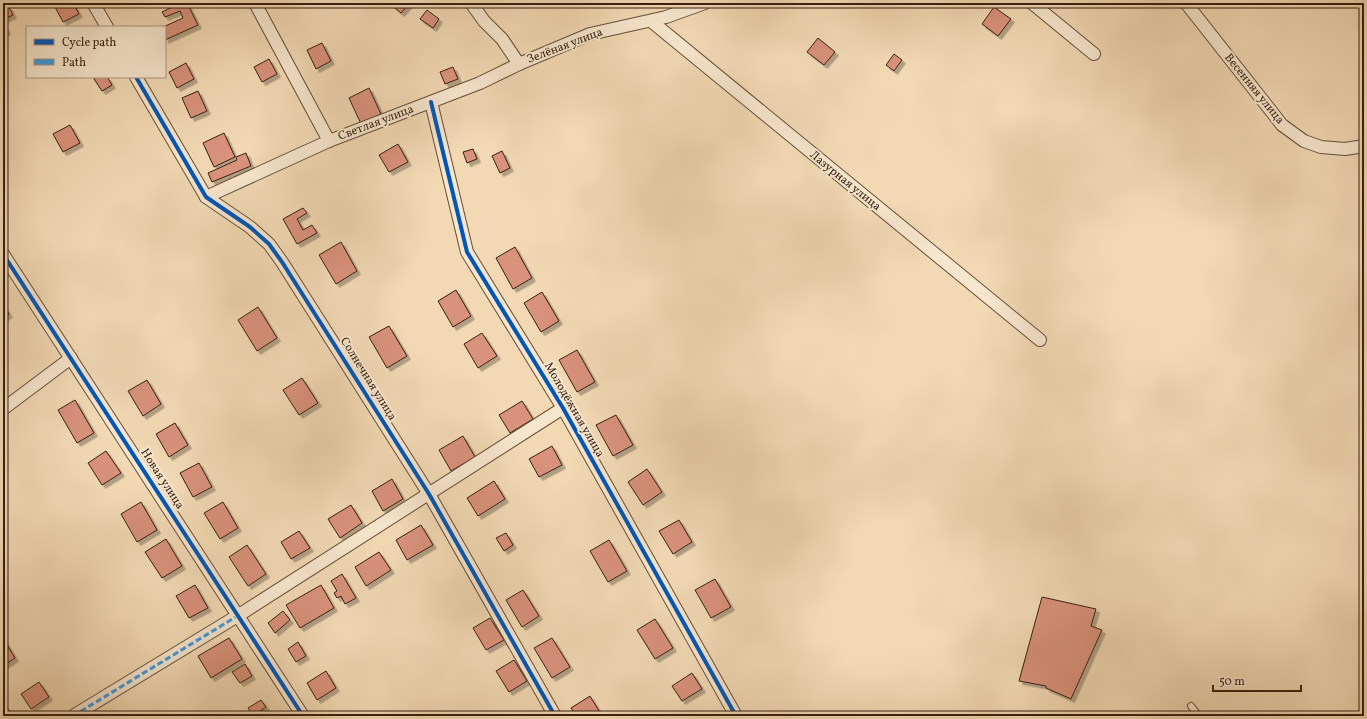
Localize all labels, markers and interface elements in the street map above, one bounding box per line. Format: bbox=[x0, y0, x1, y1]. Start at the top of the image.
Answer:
street label: Зелёная улица bbox=[525, 24, 605, 68]
legend bbox=[26, 26, 166, 78]
text: Cycle path bbox=[62, 35, 117, 51]
street label: Весенняя улица bbox=[1220, 50, 1288, 128]
text: Path bbox=[62, 55, 86, 71]
street label: Светлая улица bbox=[336, 101, 416, 145]
street label: Лазурная улица bbox=[806, 147, 884, 215]
street label: Солнечная улица bbox=[336, 334, 400, 424]
street label: Молодёжная улица bbox=[540, 360, 608, 460]
street label: Новая улица bbox=[136, 446, 188, 512]
scale bar bbox=[1213, 667, 1301, 693]
text: 50 m bbox=[1219, 674, 1245, 690]

